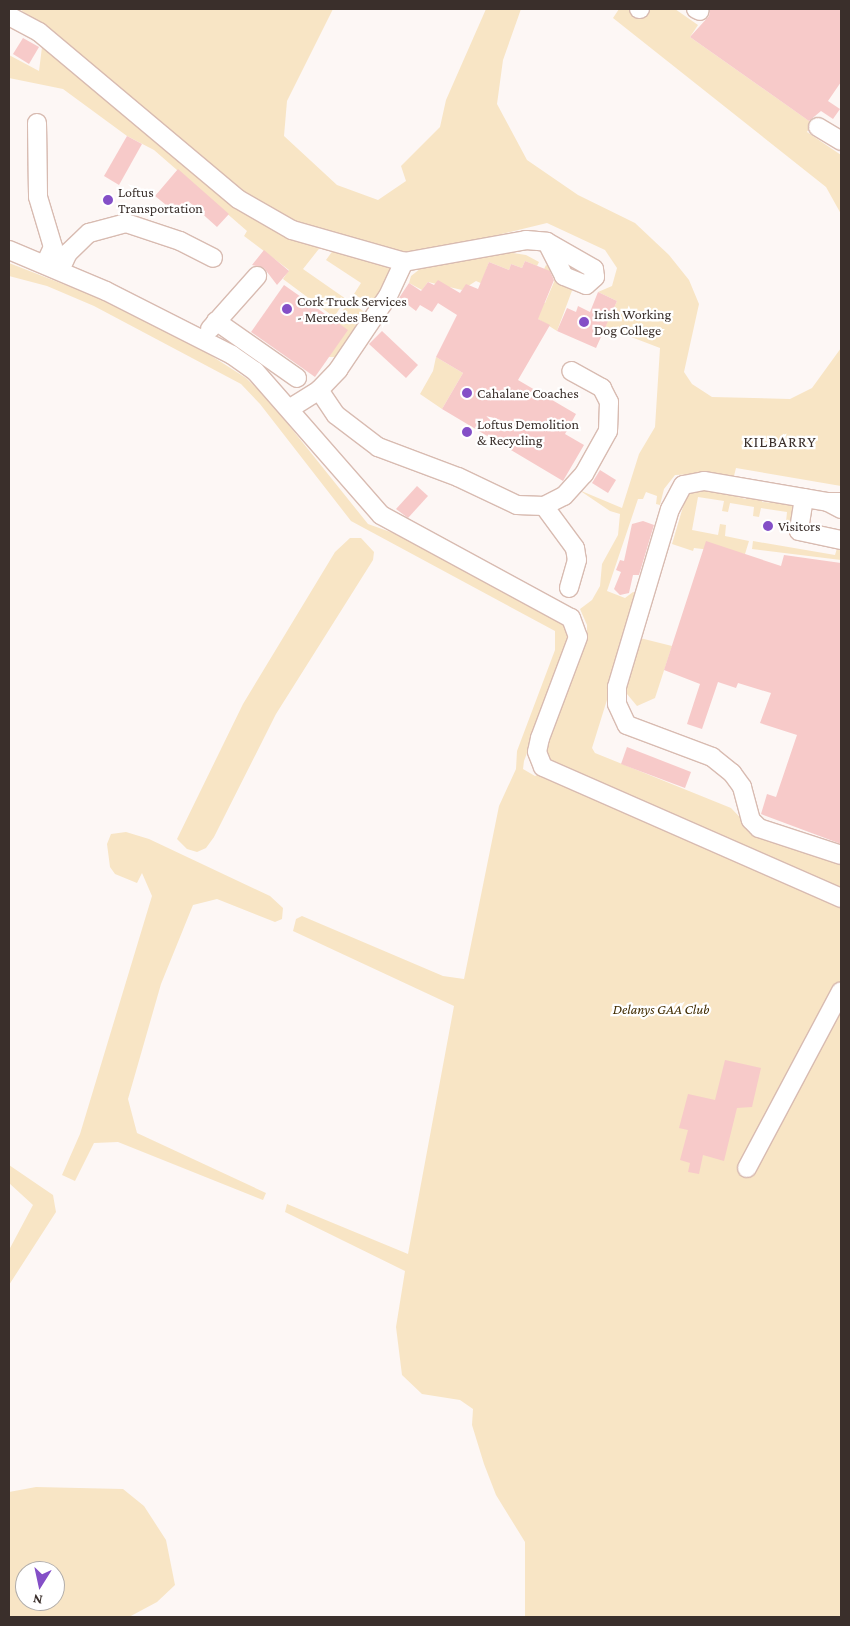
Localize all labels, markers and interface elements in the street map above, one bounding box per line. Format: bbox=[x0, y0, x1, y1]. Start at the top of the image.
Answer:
place label: Loftus Transportation bbox=[118, 184, 203, 216]
marker: Loftus Transportation bbox=[102, 194, 114, 206]
place label: Cork Truck Services - Mercedes Benz bbox=[297, 293, 407, 326]
marker: Cork Truck Services - Mercedes Benz bbox=[281, 303, 293, 315]
place label: Irish Working Dog College bbox=[594, 306, 671, 338]
marker: Irish Working Dog College bbox=[578, 316, 590, 328]
place label: Cahalane Coaches bbox=[477, 385, 579, 401]
marker: Cahalane Coaches bbox=[461, 387, 473, 399]
place label: Loftus Demolition & Recycling bbox=[477, 416, 579, 448]
marker: Loftus Demolition & Recycling bbox=[461, 426, 473, 438]
district label: KILBARRY bbox=[742, 432, 818, 452]
place label: Visitors bbox=[778, 518, 820, 534]
marker: Visitors bbox=[762, 520, 774, 532]
park label: Delanys GAA Club bbox=[613, 1001, 709, 1017]
north arrow bbox=[15, 1561, 65, 1611]
text: N bbox=[31, 1591, 44, 1608]

